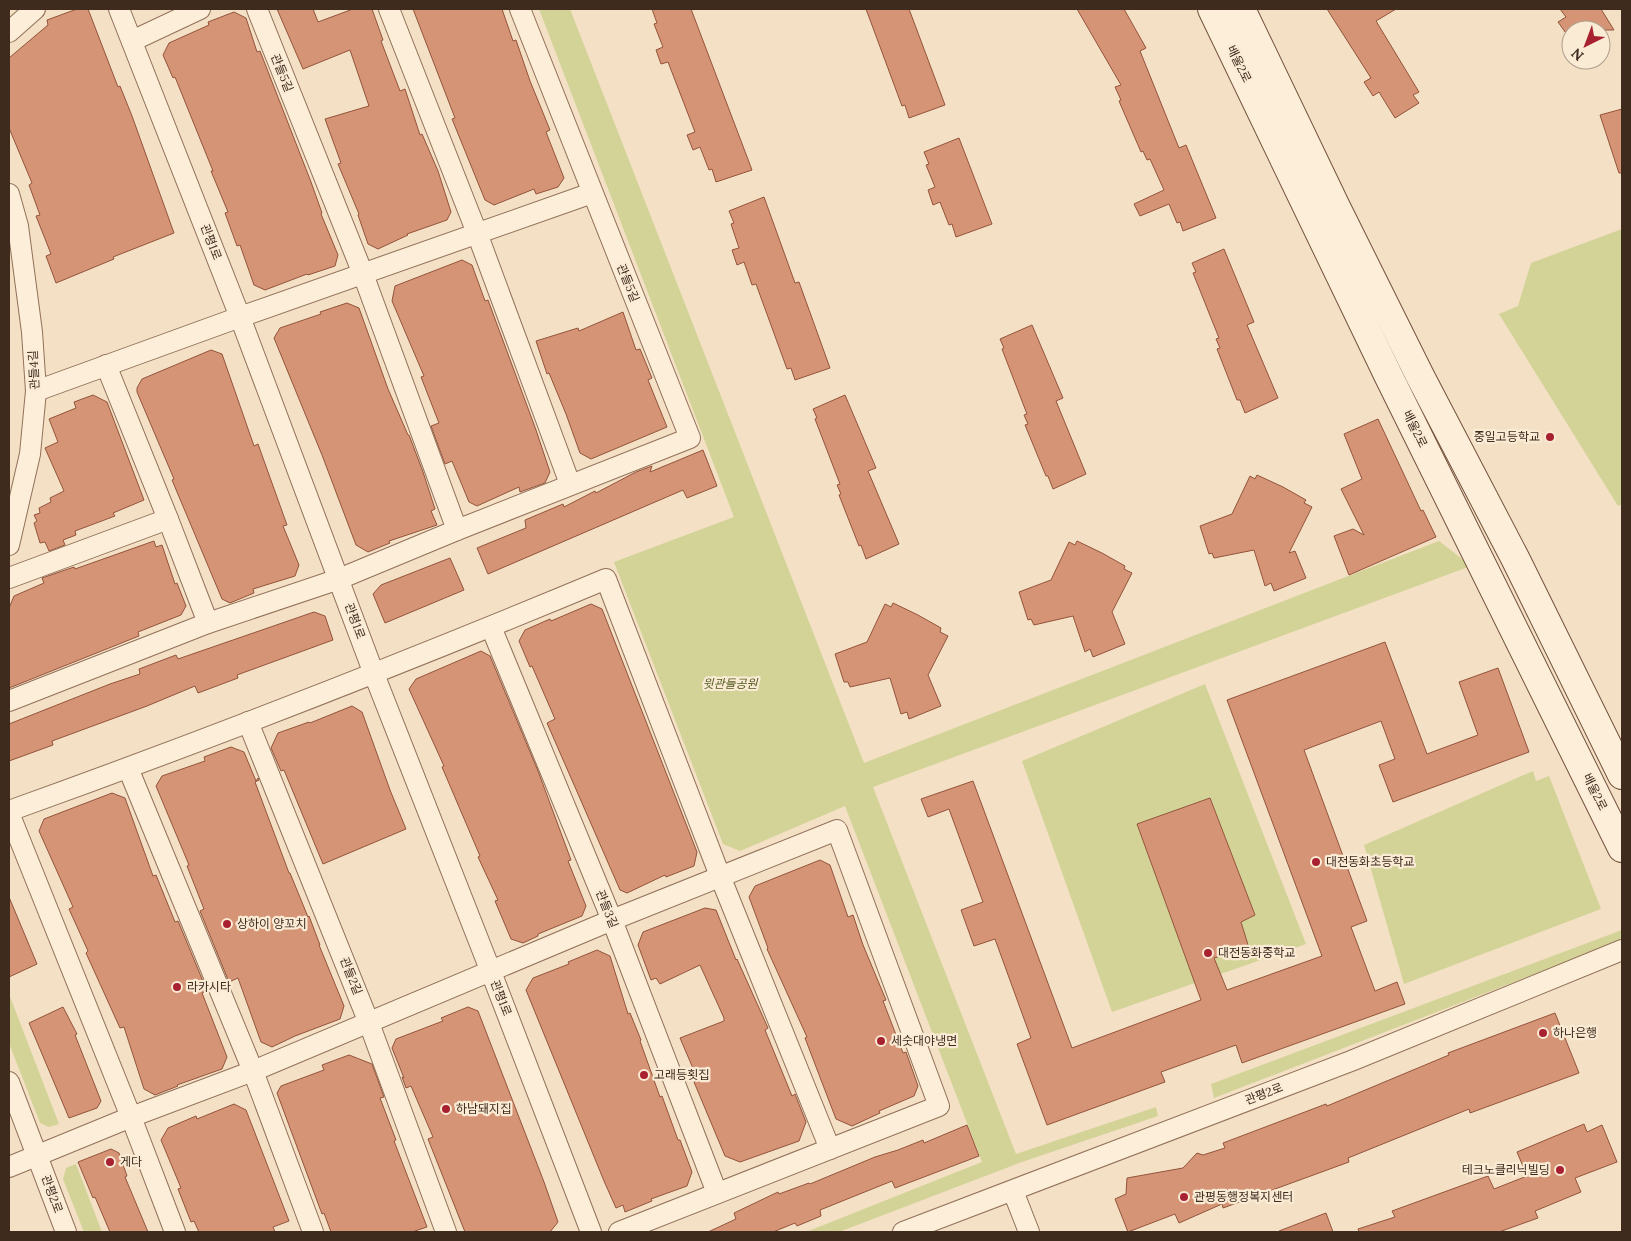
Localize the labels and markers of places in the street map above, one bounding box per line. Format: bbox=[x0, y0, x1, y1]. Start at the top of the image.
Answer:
place label: 중일고등학교 bbox=[1474, 429, 1540, 444]
marker: 중일고등학교 bbox=[1544, 431, 1556, 443]
place label: 대전동화초등학교 bbox=[1326, 854, 1414, 869]
marker: 대전동화초등학교 bbox=[1310, 856, 1322, 868]
place label: 상하이 양꼬치 bbox=[237, 916, 306, 931]
marker: 상하이 양꼬치 bbox=[221, 918, 233, 930]
place label: 대전동화중학교 bbox=[1218, 945, 1295, 960]
marker: 대전동화중학교 bbox=[1202, 947, 1214, 959]
place label: 라카시타 bbox=[187, 979, 231, 994]
marker: 라카시타 bbox=[171, 981, 183, 993]
place label: 하나은행 bbox=[1553, 1025, 1597, 1040]
marker: 하나은행 bbox=[1537, 1027, 1549, 1039]
place label: 세숫대야냉면 bbox=[891, 1033, 957, 1048]
marker: 세숫대야냉면 bbox=[875, 1035, 887, 1047]
place label: 고래등횟집 bbox=[654, 1067, 709, 1082]
marker: 고래등횟집 bbox=[638, 1069, 650, 1081]
place label: 하남돼지집 bbox=[456, 1101, 511, 1116]
marker: 하남돼지집 bbox=[440, 1103, 452, 1115]
place label: 게다 bbox=[120, 1154, 142, 1169]
marker: 게다 bbox=[104, 1156, 116, 1168]
place label: 테크노클리닉빌딩 bbox=[1462, 1162, 1550, 1177]
marker: 테크노클리닉빌딩 bbox=[1554, 1164, 1566, 1176]
place label: 관평동행정복지센터 bbox=[1194, 1189, 1293, 1204]
marker: 관평동행정복지센터 bbox=[1178, 1191, 1190, 1203]

